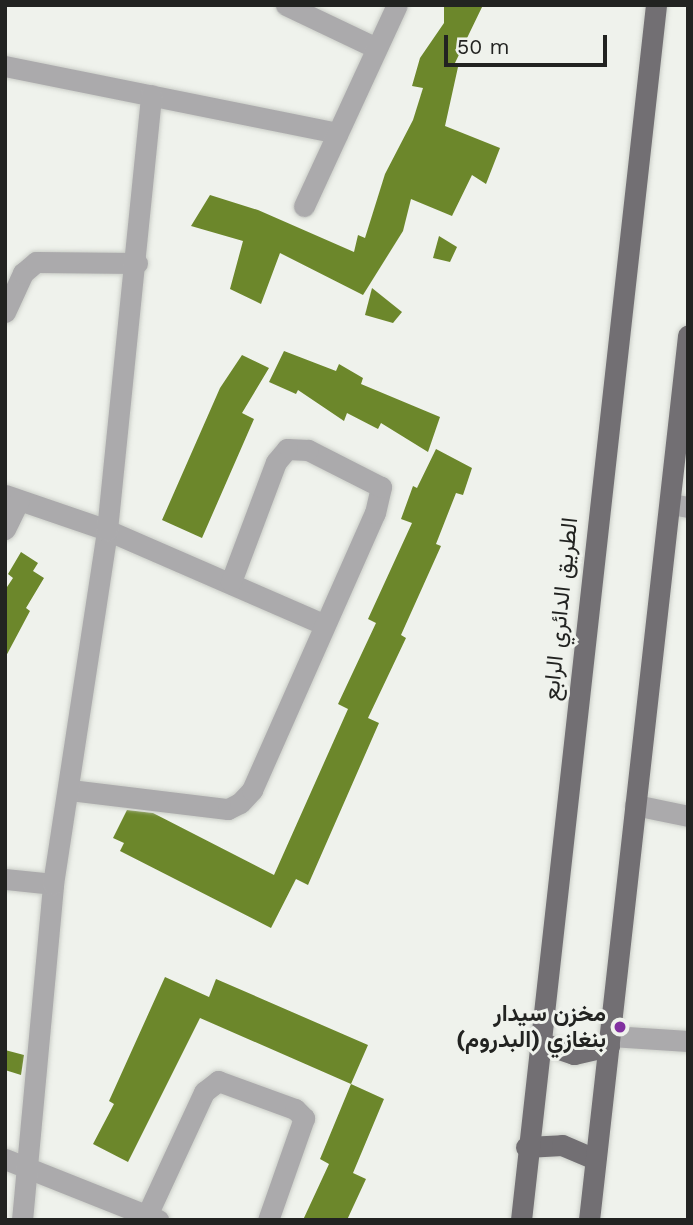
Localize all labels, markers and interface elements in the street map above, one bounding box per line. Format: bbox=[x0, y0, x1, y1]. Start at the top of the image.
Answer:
scale bar bbox=[448, 21, 611, 65]
text: 50 m bbox=[457, 34, 509, 59]
street label: الطريق الدائري الرابع bbox=[538, 516, 584, 702]
place label: مخزن سيدار بنغازي (البدروم) bbox=[456, 1000, 606, 1054]
marker: مخزن سيدار بنغازي (البدروم) bbox=[612, 1019, 628, 1035]

